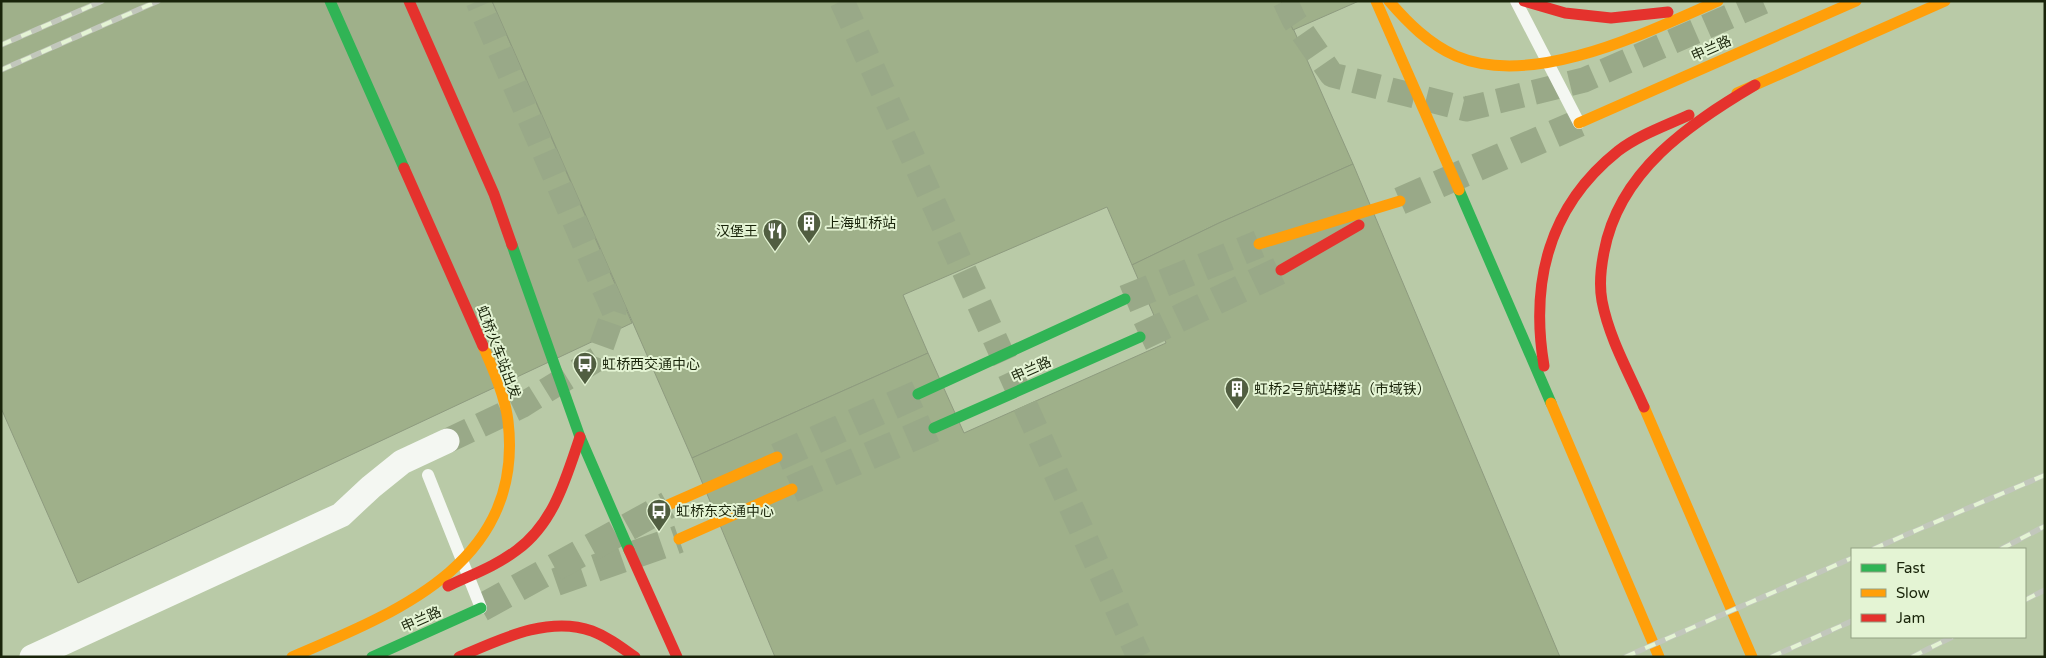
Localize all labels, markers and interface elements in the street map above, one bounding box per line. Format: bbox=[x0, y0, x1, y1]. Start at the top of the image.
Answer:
street label: 申兰路 bbox=[1689, 32, 1734, 65]
building icon: 上海虹桥站 bbox=[796, 210, 822, 244]
place label: 上海虹桥站 bbox=[826, 215, 896, 232]
restaurant icon: 汉堡王 bbox=[762, 218, 788, 252]
place label: 汉堡王 bbox=[716, 223, 758, 240]
street label: 虹桥火车站出发 bbox=[473, 303, 524, 401]
bus stop icon: 虹桥西交通中心 bbox=[572, 351, 598, 385]
street label: 申兰路 bbox=[1009, 353, 1054, 386]
place label: 虹桥西交通中心 bbox=[602, 356, 700, 373]
building icon: 虹桥2号航站楼站（市域铁） bbox=[1224, 376, 1250, 410]
place label: 虹桥2号航站楼站（市域铁） bbox=[1254, 381, 1431, 398]
bus stop icon: 虹桥东交通中心 bbox=[646, 498, 672, 532]
place label: 虹桥东交通中心 bbox=[676, 503, 774, 520]
legend bbox=[1851, 548, 2026, 638]
text: Fast bbox=[1896, 559, 1926, 577]
text: Slow bbox=[1896, 584, 1930, 602]
street label: 申兰路 bbox=[399, 603, 444, 636]
text: Jam bbox=[1896, 609, 1925, 627]

